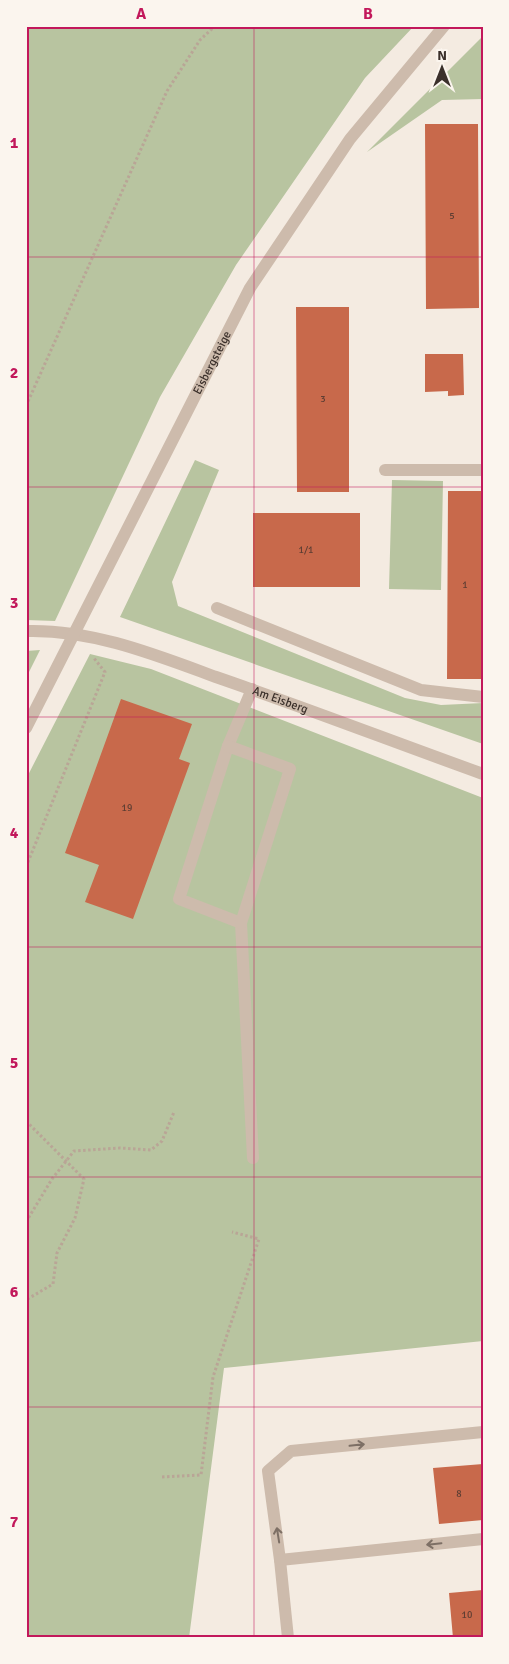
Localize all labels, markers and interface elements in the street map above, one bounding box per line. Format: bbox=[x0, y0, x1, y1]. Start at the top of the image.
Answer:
text: A bbox=[136, 4, 147, 24]
text: B bbox=[363, 4, 373, 24]
north arrow bbox=[416, 42, 466, 92]
text: N bbox=[437, 47, 447, 64]
text: 1 bbox=[10, 133, 19, 153]
house number: 5 bbox=[449, 210, 455, 222]
street label: Eisbergsteige bbox=[190, 328, 234, 397]
text: 2 bbox=[10, 363, 18, 383]
house number: 3 bbox=[320, 393, 326, 405]
house number: 1/1 bbox=[298, 544, 314, 556]
house number: 1 bbox=[462, 579, 468, 591]
text: 3 bbox=[10, 593, 18, 613]
street label: Am Eisberg bbox=[251, 683, 310, 717]
house number: 19 bbox=[122, 802, 132, 814]
text: 4 bbox=[10, 823, 19, 843]
text: 5 bbox=[10, 1053, 18, 1073]
text: 6 bbox=[10, 1282, 19, 1302]
one-way arrow bbox=[349, 1440, 365, 1450]
house number: 8 bbox=[456, 1488, 462, 1500]
text: 7 bbox=[10, 1512, 19, 1532]
one-way arrow bbox=[272, 1528, 282, 1544]
one-way arrow bbox=[427, 1539, 443, 1549]
house number: 10 bbox=[462, 1609, 472, 1621]

